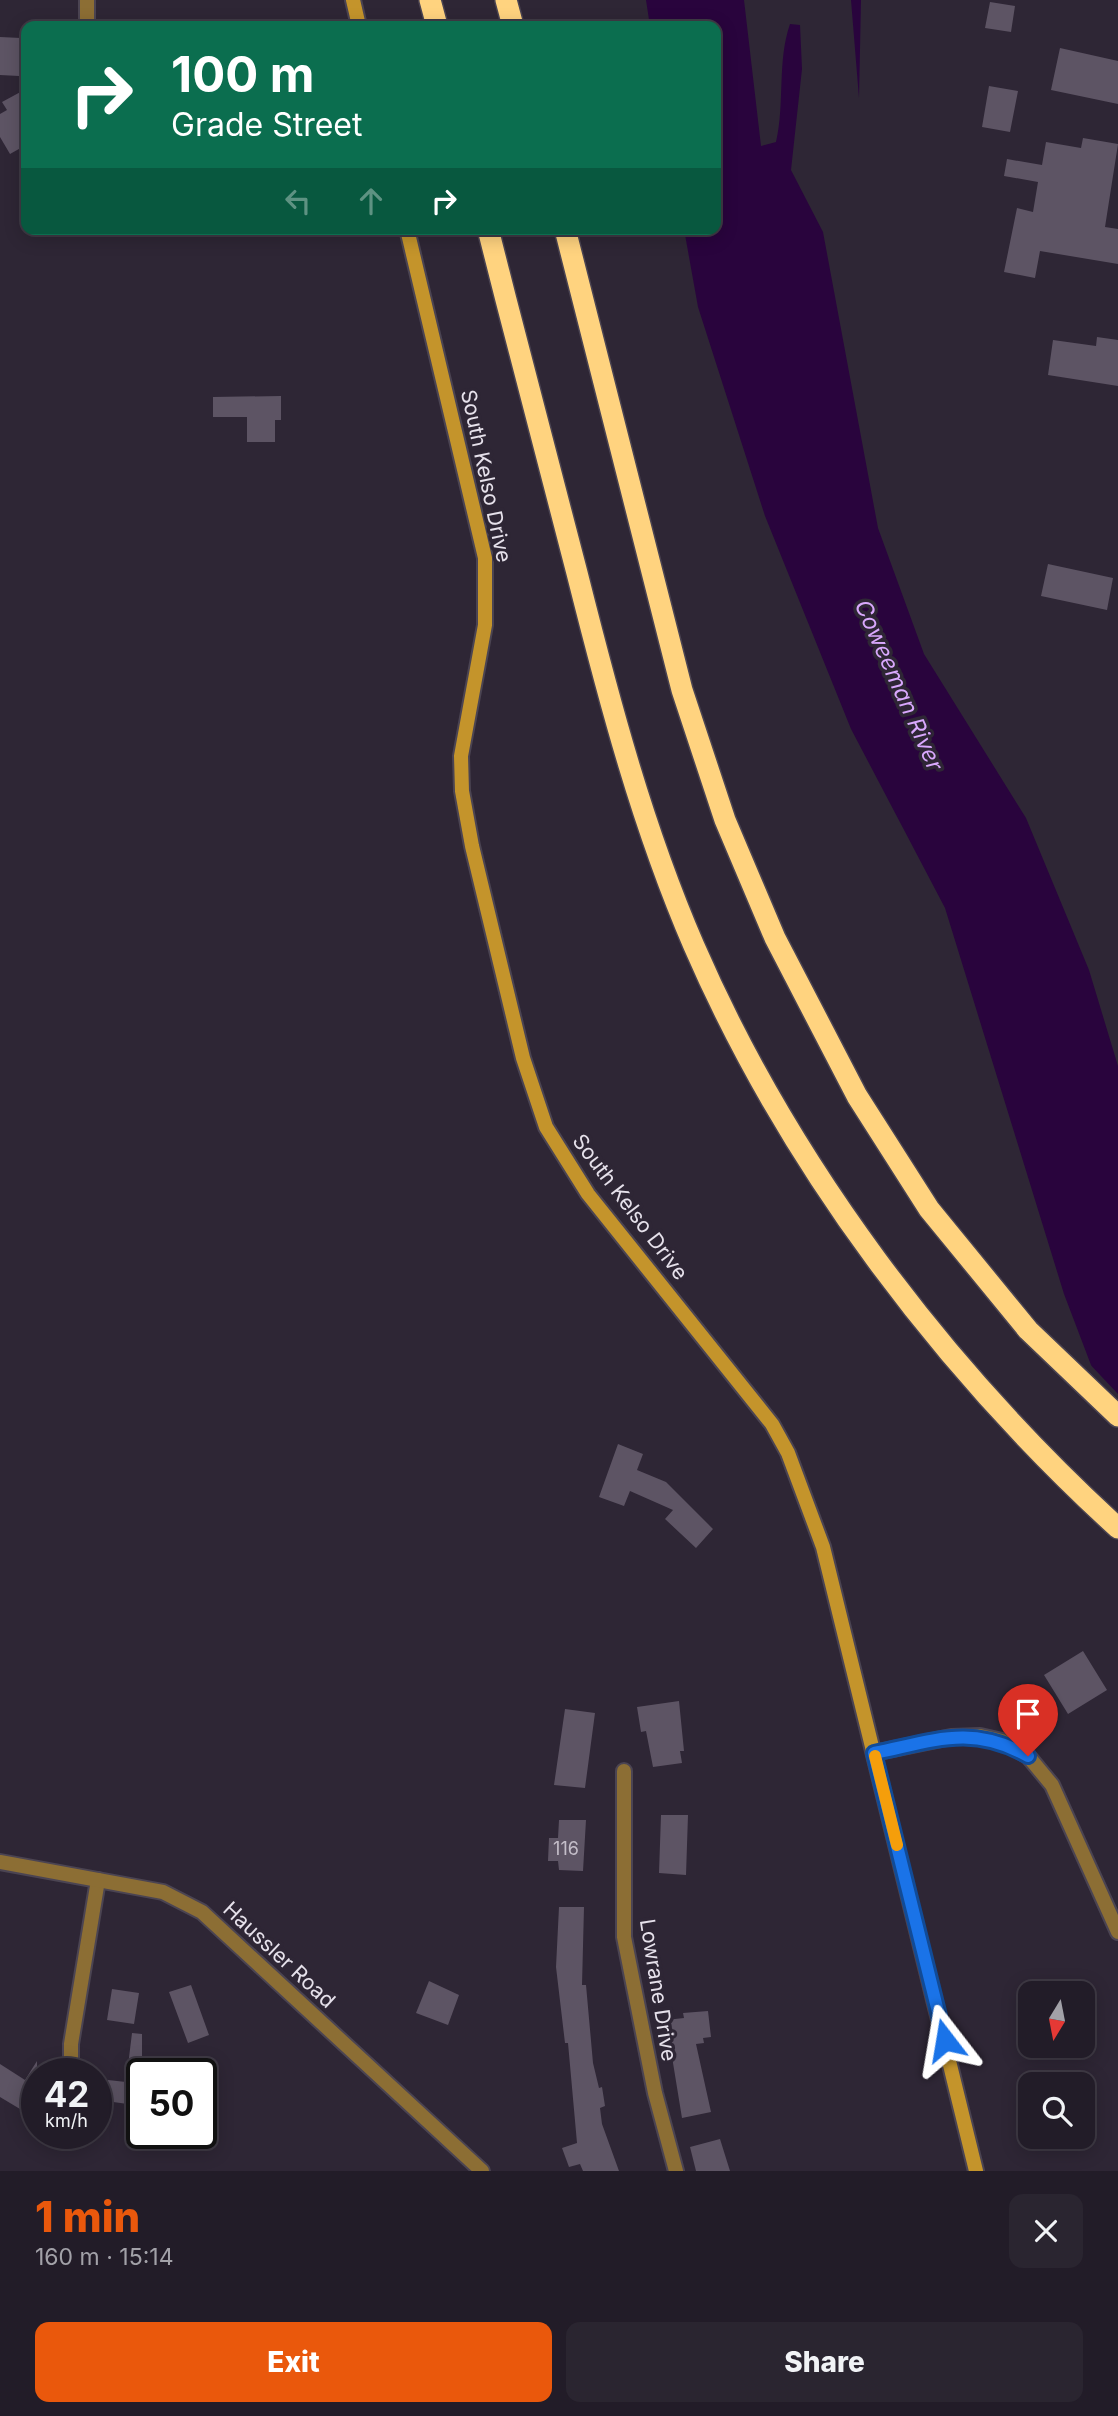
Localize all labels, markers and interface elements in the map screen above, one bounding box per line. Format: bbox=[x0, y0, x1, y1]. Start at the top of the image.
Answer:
text: 100 m bbox=[171, 45, 315, 104]
icon: right bbox=[56, 49, 147, 140]
text: Grade Street bbox=[171, 105, 362, 144]
icon: left bbox=[279, 182, 317, 220]
icon: ahead bbox=[352, 182, 390, 220]
icon: right bbox=[425, 182, 463, 220]
street label: South Kelso Drive bbox=[456, 387, 517, 565]
water label: Coweeman River bbox=[849, 595, 950, 776]
street label: South Kelso Drive bbox=[567, 1129, 693, 1284]
pin bbox=[998, 1684, 1058, 1756]
icon: arrive bbox=[1009, 1695, 1047, 1733]
house number: 116 bbox=[553, 1838, 579, 1859]
street label: Haussler Road bbox=[218, 1896, 340, 2013]
street label: Lowrane Drive bbox=[635, 1917, 682, 2063]
north arrow bbox=[1018, 1981, 1096, 2058]
map controls bbox=[1018, 1981, 1095, 2149]
position arrow bbox=[908, 2003, 982, 2077]
speed limit sign: 50 bbox=[126, 2058, 217, 2149]
button: search bbox=[1018, 2072, 1095, 2149]
text: 42 bbox=[44, 2073, 89, 2115]
text: km/h bbox=[45, 2110, 88, 2131]
text: 1 min bbox=[35, 2191, 140, 2242]
button: close bbox=[1009, 2194, 1083, 2268]
text: 160 m · 15:14 bbox=[35, 2243, 173, 2271]
button: Exit bbox=[35, 2322, 552, 2402]
button: Share bbox=[566, 2322, 1083, 2402]

